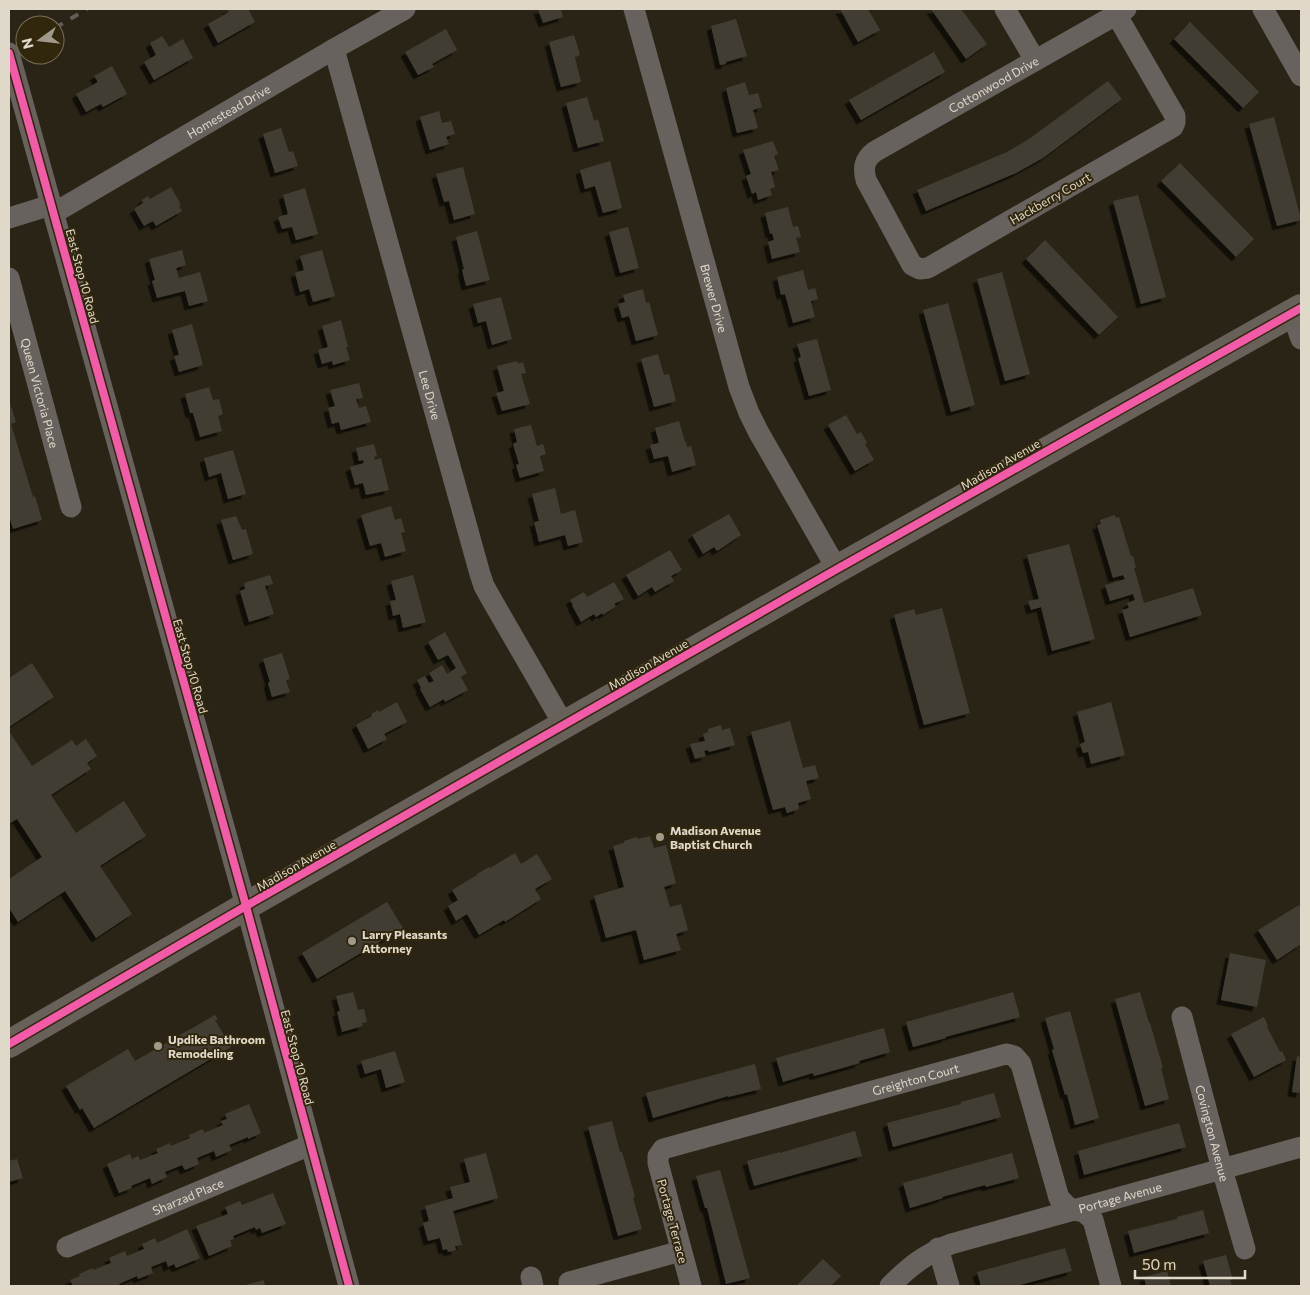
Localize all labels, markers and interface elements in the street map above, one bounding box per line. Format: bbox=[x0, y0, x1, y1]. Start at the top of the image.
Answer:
north arrow bbox=[15, 15, 65, 65]
text: N bbox=[17, 36, 37, 51]
street label: Cottonwood Drive bbox=[946, 53, 1041, 115]
street label: Homestead Drive bbox=[184, 81, 272, 141]
street label: Hackberry Court bbox=[1007, 169, 1093, 227]
street label: East Stop 10 Road bbox=[64, 227, 102, 325]
street label: Brewer Drive bbox=[698, 262, 730, 334]
street label: Queen Victoria Place bbox=[19, 336, 62, 449]
street label: Lee Drive bbox=[417, 368, 444, 421]
street label: Madison Avenue bbox=[958, 436, 1042, 492]
street label: East Stop 10 Road bbox=[171, 617, 211, 715]
street label: Madison Avenue bbox=[606, 636, 690, 692]
place label: Madison Avenue Baptist Church bbox=[670, 823, 761, 851]
marker: Madison Avenue Baptist Church bbox=[654, 831, 666, 843]
street label: Madison Avenue bbox=[254, 837, 338, 893]
place label: Larry Pleasants Attorney bbox=[362, 927, 448, 955]
marker: Larry Pleasants Attorney bbox=[346, 935, 358, 947]
street label: East Stop 10 Road bbox=[279, 1008, 317, 1106]
place label: Updike Bathroom Remodeling bbox=[168, 1032, 265, 1060]
marker: Updike Bathroom Remodeling bbox=[152, 1040, 164, 1052]
street label: Greighton Court bbox=[871, 1060, 961, 1098]
street label: Covington Avenue bbox=[1193, 1083, 1232, 1183]
street label: Sharzad Place bbox=[150, 1175, 225, 1217]
street label: Portage Terrace bbox=[655, 1177, 691, 1265]
street label: Portage Avenue bbox=[1077, 1179, 1163, 1215]
scale bar bbox=[1135, 1248, 1245, 1280]
text: 50 m bbox=[1142, 1255, 1176, 1273]

